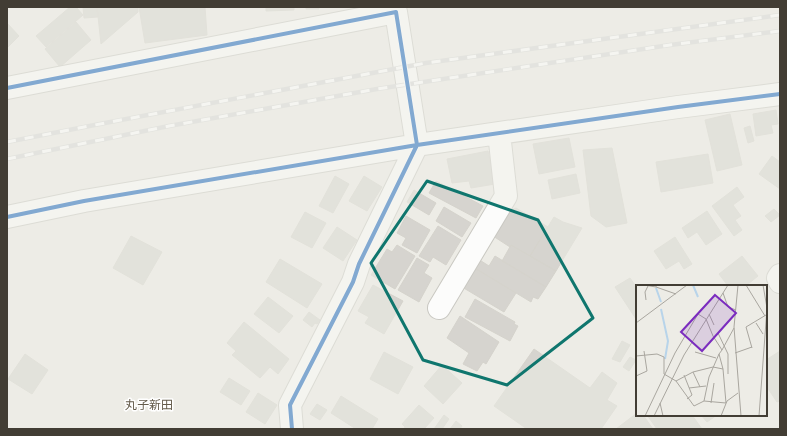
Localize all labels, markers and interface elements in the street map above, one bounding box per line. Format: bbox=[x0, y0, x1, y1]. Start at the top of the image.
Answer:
inset map bbox=[636, 285, 767, 416]
district label: 丸子新田 bbox=[125, 397, 173, 412]

